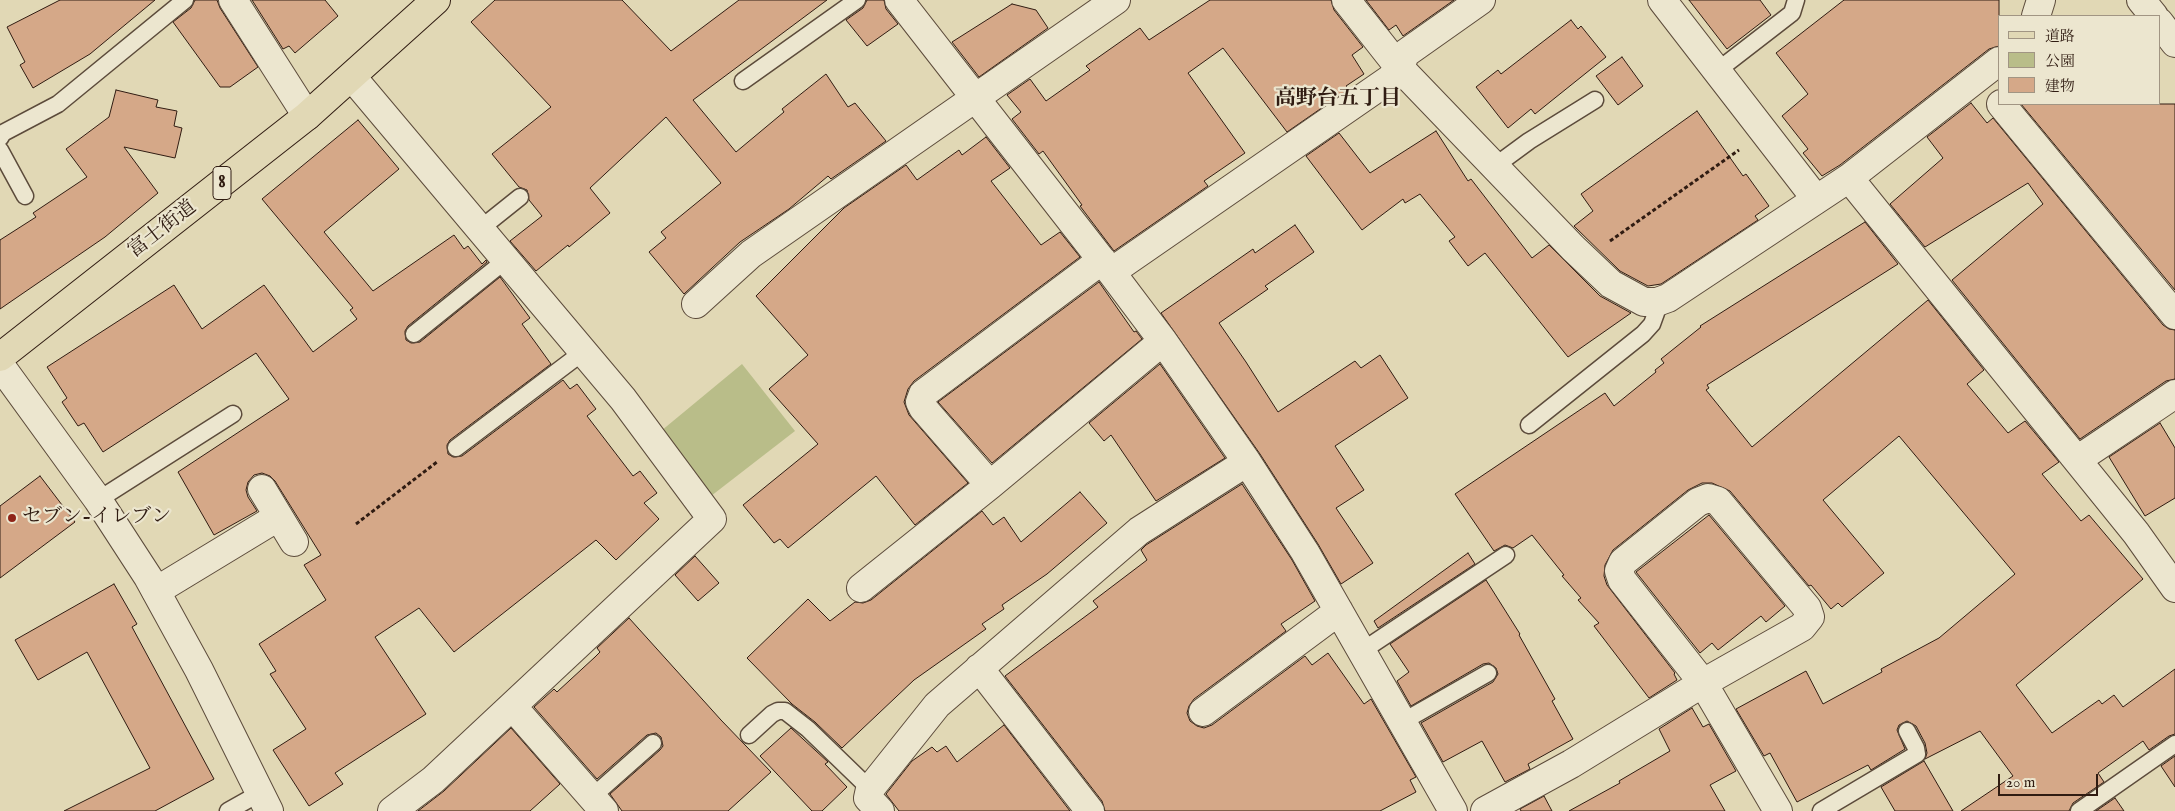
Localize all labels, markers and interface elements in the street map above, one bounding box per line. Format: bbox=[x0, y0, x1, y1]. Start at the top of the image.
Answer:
legend bbox=[1998, 15, 2160, 105]
text: 道路 bbox=[2045, 27, 2075, 46]
text: 公園 bbox=[2045, 52, 2075, 71]
text: 建物 bbox=[2045, 77, 2075, 96]
district label: 高野台五丁目 bbox=[1275, 87, 1401, 113]
road number: 8 bbox=[213, 167, 231, 200]
street label: 富士街道 bbox=[124, 196, 202, 264]
place label: セブン-イレブン bbox=[22, 506, 171, 530]
marker: セブン-イレブン bbox=[6, 512, 18, 524]
scale bar bbox=[2000, 764, 2100, 796]
text: 20 m bbox=[2006, 773, 2035, 792]

